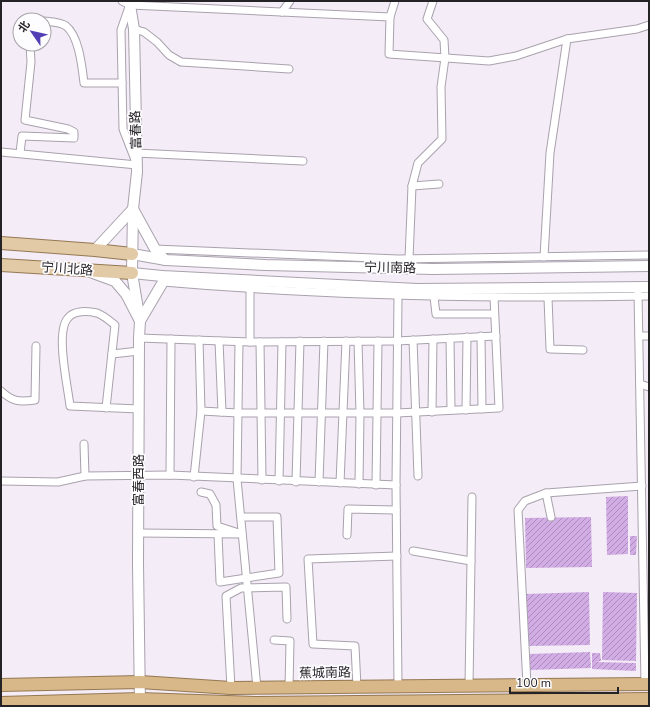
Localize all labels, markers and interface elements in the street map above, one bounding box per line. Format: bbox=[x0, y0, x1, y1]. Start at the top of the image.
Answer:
north arrow bbox=[12, 12, 52, 52]
text: 北 bbox=[15, 18, 33, 35]
street label: 富春路 bbox=[126, 110, 146, 150]
street label: 宁川北路 bbox=[40, 258, 94, 280]
street label: 宁川南路 bbox=[364, 259, 416, 277]
street label: 富春西路 bbox=[130, 454, 148, 506]
street label: 蕉城南路 bbox=[299, 664, 351, 682]
scale bar bbox=[510, 669, 618, 695]
text: 100 m bbox=[516, 675, 551, 691]

